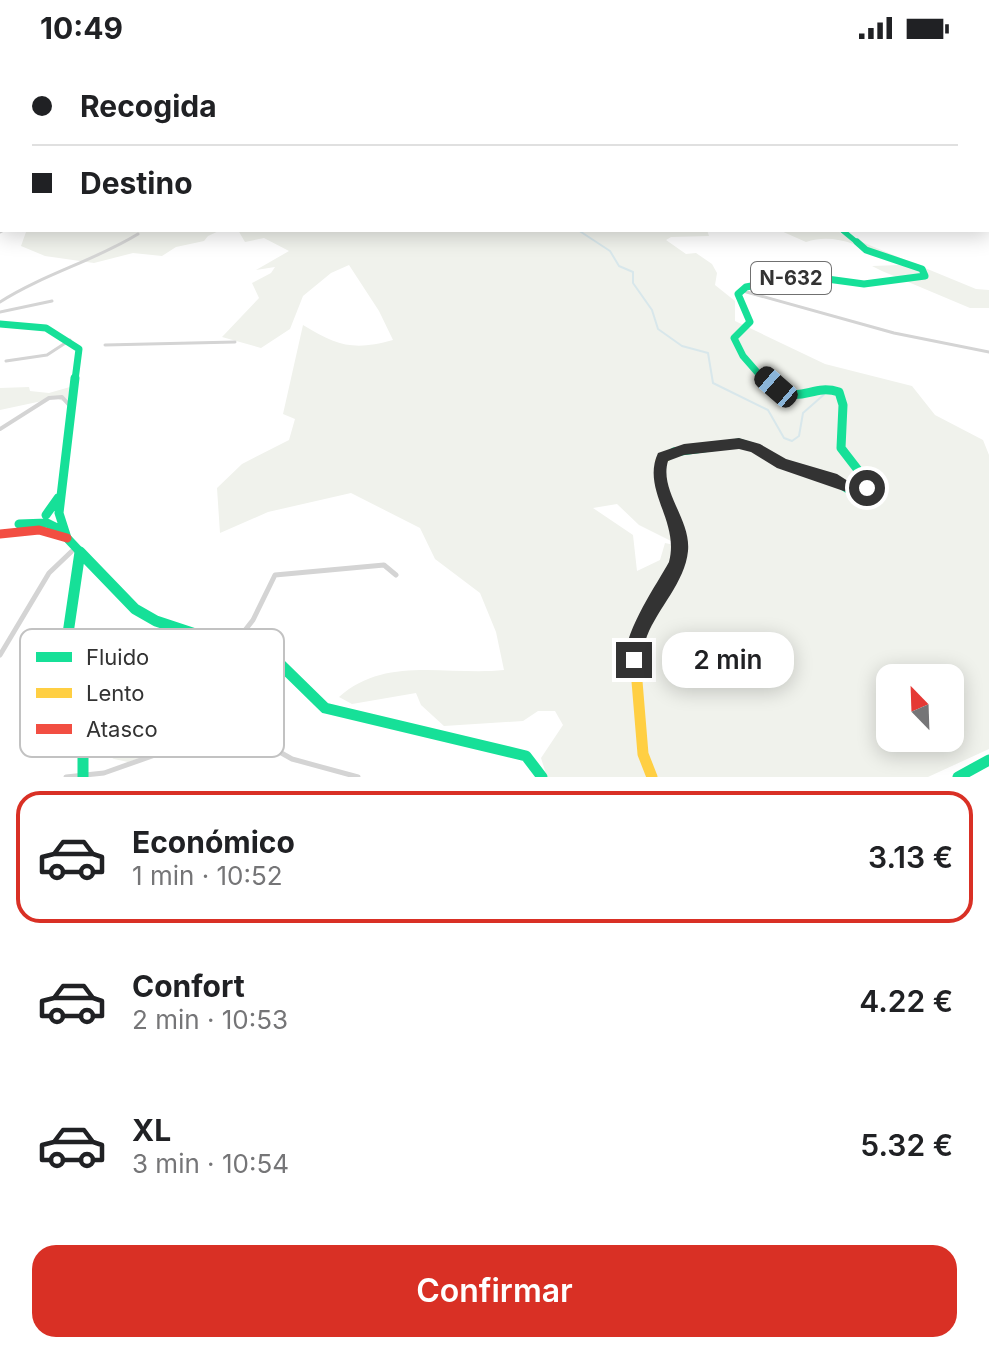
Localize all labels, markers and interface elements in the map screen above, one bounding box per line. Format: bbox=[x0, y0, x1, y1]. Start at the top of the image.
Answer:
text: 10:49 bbox=[40, 10, 123, 46]
text: Recogida bbox=[80, 88, 217, 124]
text: Destino bbox=[80, 165, 193, 201]
road number: N-632 bbox=[751, 262, 831, 294]
car bbox=[750, 362, 802, 412]
route start bbox=[849, 470, 885, 506]
legend bbox=[20, 629, 284, 757]
callout: 2 min bbox=[662, 632, 794, 688]
route end bbox=[616, 642, 652, 678]
text: Fluido bbox=[86, 644, 149, 670]
text: 2 min bbox=[694, 644, 762, 675]
north arrow bbox=[876, 664, 964, 752]
map controls bbox=[876, 664, 964, 752]
text: Lento bbox=[86, 680, 144, 706]
text: Atasco bbox=[86, 716, 158, 742]
icon: car bbox=[36, 821, 108, 893]
text: Económico bbox=[132, 824, 295, 860]
text: 3.13 € bbox=[868, 839, 953, 875]
text: 1 min · 10:52 bbox=[132, 860, 283, 891]
icon: car bbox=[36, 965, 108, 1037]
text: Confort bbox=[132, 968, 245, 1004]
text: 4.22 € bbox=[859, 983, 953, 1019]
text: 2 min · 10:53 bbox=[132, 1004, 288, 1035]
icon: car bbox=[36, 1109, 108, 1181]
text: XL bbox=[132, 1112, 171, 1148]
text: 5.32 € bbox=[860, 1127, 953, 1163]
text: 3 min · 10:54 bbox=[132, 1148, 289, 1179]
button: Confirmar bbox=[32, 1245, 957, 1337]

